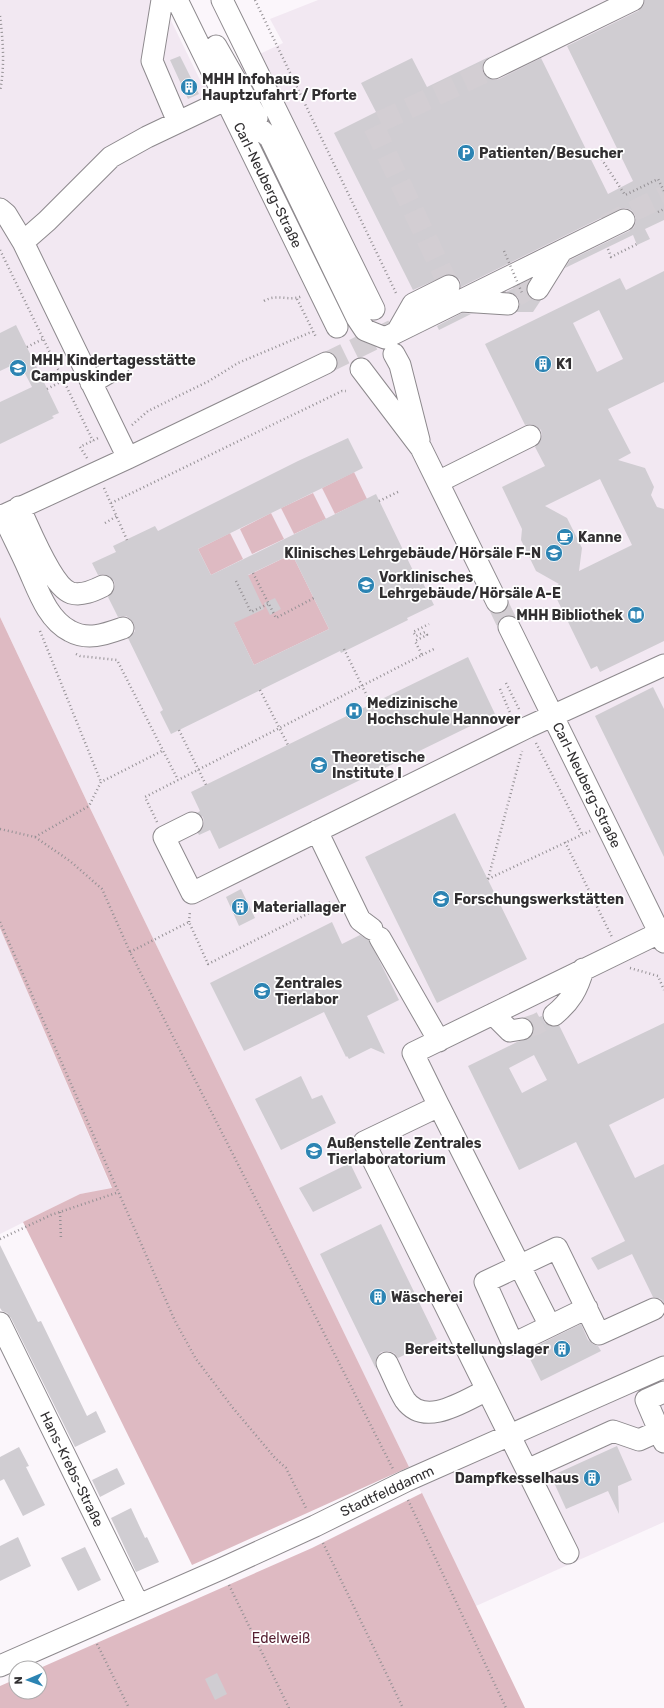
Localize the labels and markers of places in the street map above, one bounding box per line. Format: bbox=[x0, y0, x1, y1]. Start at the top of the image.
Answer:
place label: MHH Infohaus Hauptzufahrt / Pforte bbox=[202, 71, 357, 104]
building icon: MHH Infohaus Hauptzufahrt / Pforte bbox=[179, 77, 199, 97]
parking icon: Patienten/Besucher bbox=[456, 143, 476, 163]
place label: Patienten/Besucher bbox=[479, 145, 624, 162]
place label: MHH Kindertagesstätte Campuskinder bbox=[31, 352, 196, 385]
building icon: K1 bbox=[533, 354, 553, 374]
place label: K1 bbox=[556, 356, 572, 373]
school or university icon: MHH Kindertagesstätte Campuskinder bbox=[8, 358, 28, 378]
cafe icon: Kanne bbox=[555, 527, 575, 547]
place label: Kanne bbox=[578, 529, 622, 546]
school or university icon: Klinisches Lehrgebäude/Hörsäle F-N bbox=[544, 543, 564, 563]
place label: Klinisches Lehrgebäude/Hörsäle F-N bbox=[284, 545, 541, 562]
place label: Vorklinisches Lehrgebäude/Hörsäle A-E bbox=[379, 569, 561, 602]
school or university icon: Vorklinisches Lehrgebäude/Hörsäle A-E bbox=[356, 575, 376, 595]
library icon: MHH Bibliothek bbox=[626, 605, 646, 625]
place label: MHH Bibliothek bbox=[516, 607, 624, 624]
place label: Medizinische Hochschule Hannover bbox=[367, 695, 521, 728]
hospital icon: Medizinische Hochschule Hannover bbox=[344, 701, 364, 721]
place label: Theoretische Institute I bbox=[332, 749, 425, 782]
school or university icon: Theoretische Institute I bbox=[309, 755, 329, 775]
school or university icon: Forschungswerkstätten bbox=[431, 889, 451, 909]
place label: Forschungswerkstätten bbox=[454, 891, 624, 908]
building icon: Materiallager bbox=[230, 897, 250, 917]
place label: Materiallager bbox=[253, 899, 347, 916]
place label: Zentrales Tierlabor bbox=[275, 975, 343, 1008]
school or university icon: Zentrales Tierlabor bbox=[252, 981, 272, 1001]
place label: Außenstelle Zentrales Tierlaboratorium bbox=[327, 1135, 482, 1168]
school or university icon: Außenstelle Zentrales Tierlaboratorium bbox=[304, 1141, 324, 1161]
building icon: Wäscherei bbox=[368, 1287, 388, 1307]
place label: Wäscherei bbox=[391, 1289, 463, 1306]
building icon: Bereitstellungslager bbox=[552, 1339, 572, 1359]
place label: Bereitstellungslager bbox=[405, 1341, 550, 1358]
building icon: Dampfkesselhaus bbox=[582, 1468, 602, 1488]
place label: Dampfkesselhaus bbox=[455, 1470, 579, 1487]

